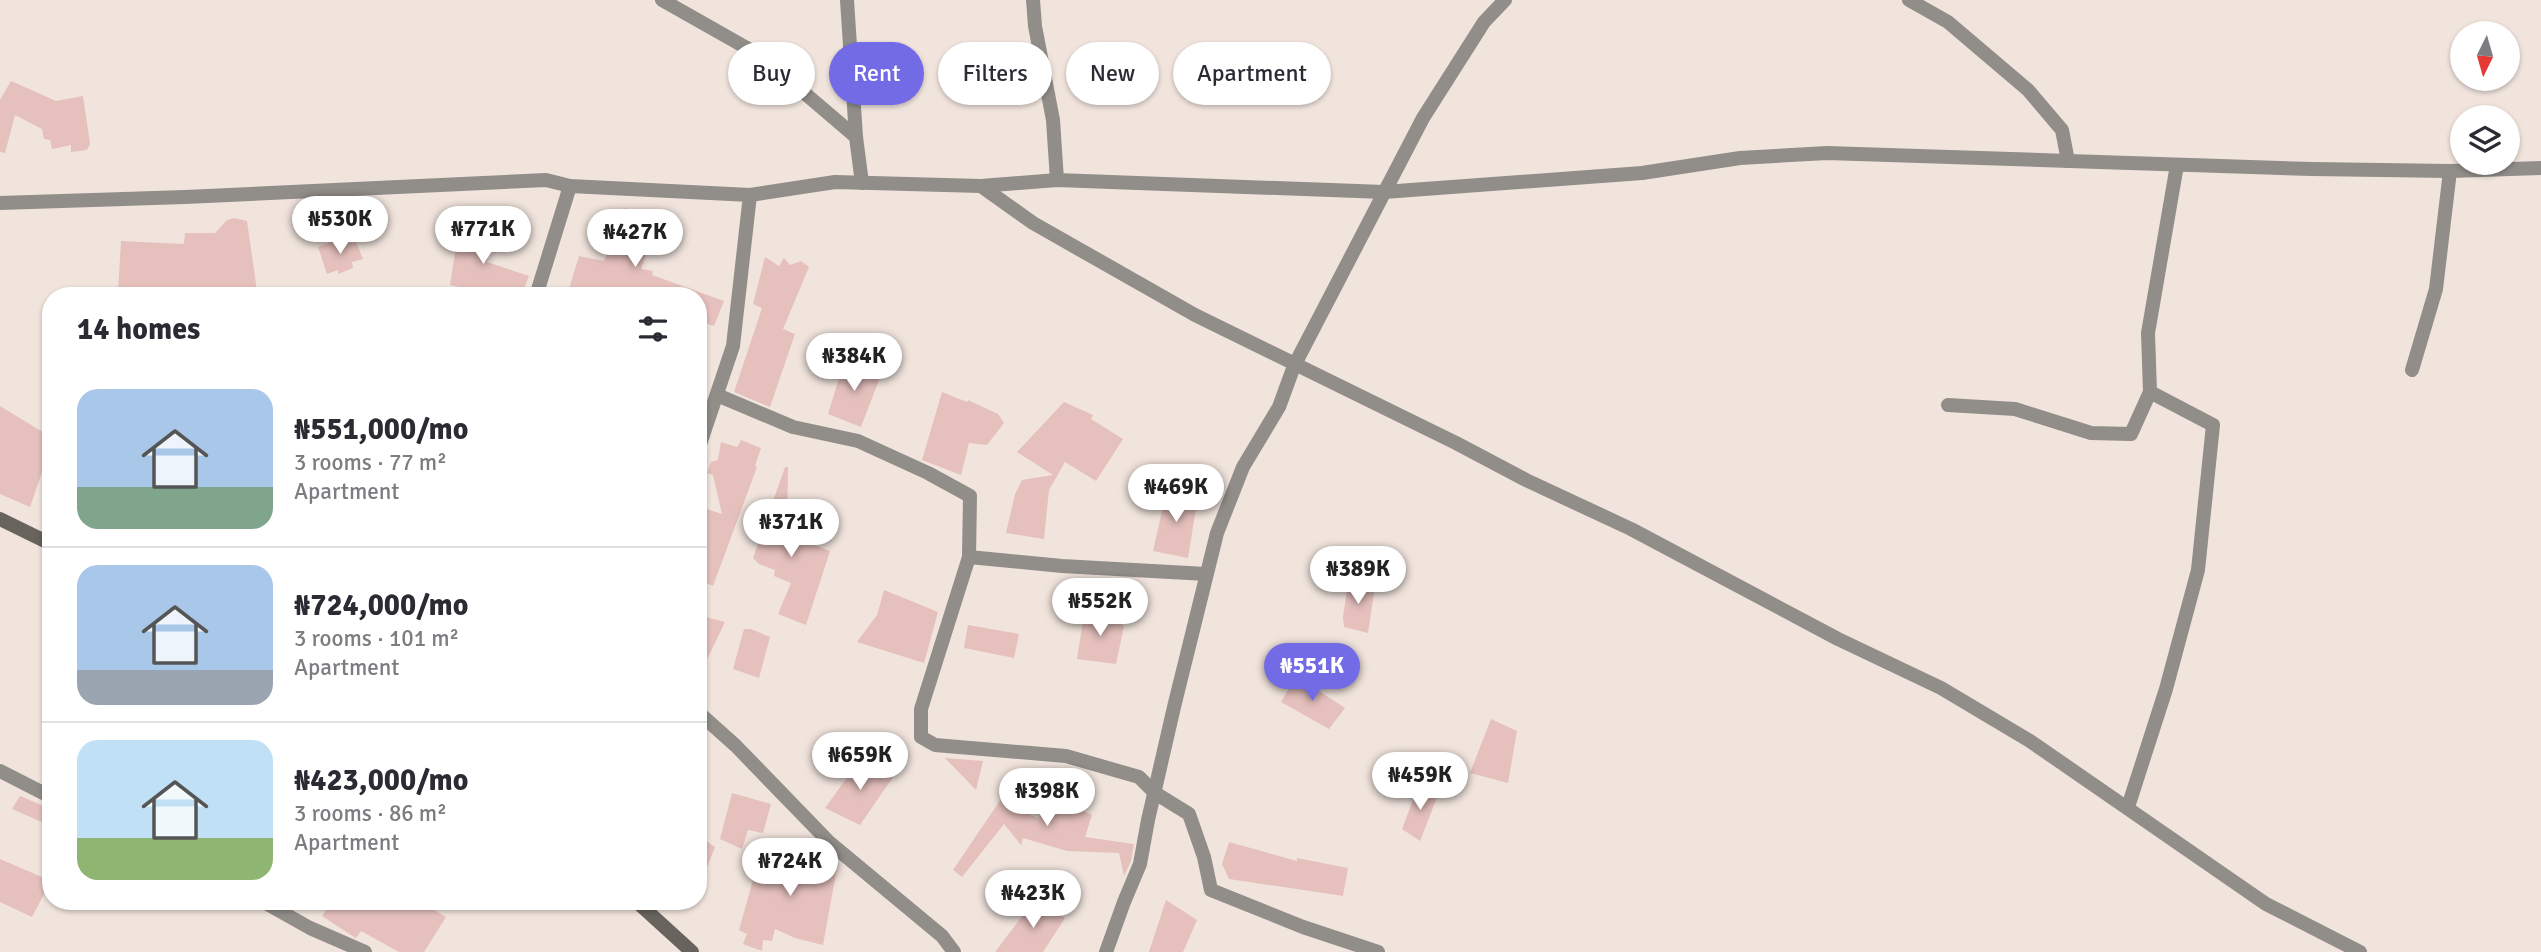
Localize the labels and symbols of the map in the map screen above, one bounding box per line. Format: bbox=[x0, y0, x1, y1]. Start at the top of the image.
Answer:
north arrow bbox=[2450, 21, 2520, 91]
pin: ₦530K bbox=[291, 196, 389, 256]
pin: ₦771K bbox=[434, 206, 532, 266]
pin: ₦427K bbox=[586, 210, 684, 269]
pin: ₦384K bbox=[805, 334, 903, 393]
pin: ₦469K bbox=[1127, 464, 1225, 524]
pin: ₦371K bbox=[742, 500, 840, 559]
pin: ₦389K bbox=[1309, 546, 1407, 606]
pin: ₦552K bbox=[1051, 578, 1149, 638]
pin: ₦551K bbox=[1263, 644, 1361, 703]
pin: ₦659K bbox=[811, 732, 909, 792]
pin: ₦459K bbox=[1371, 752, 1469, 812]
pin: ₦398K bbox=[998, 768, 1096, 828]
pin: ₦724K bbox=[741, 838, 839, 898]
pin: ₦423K bbox=[984, 870, 1082, 930]

